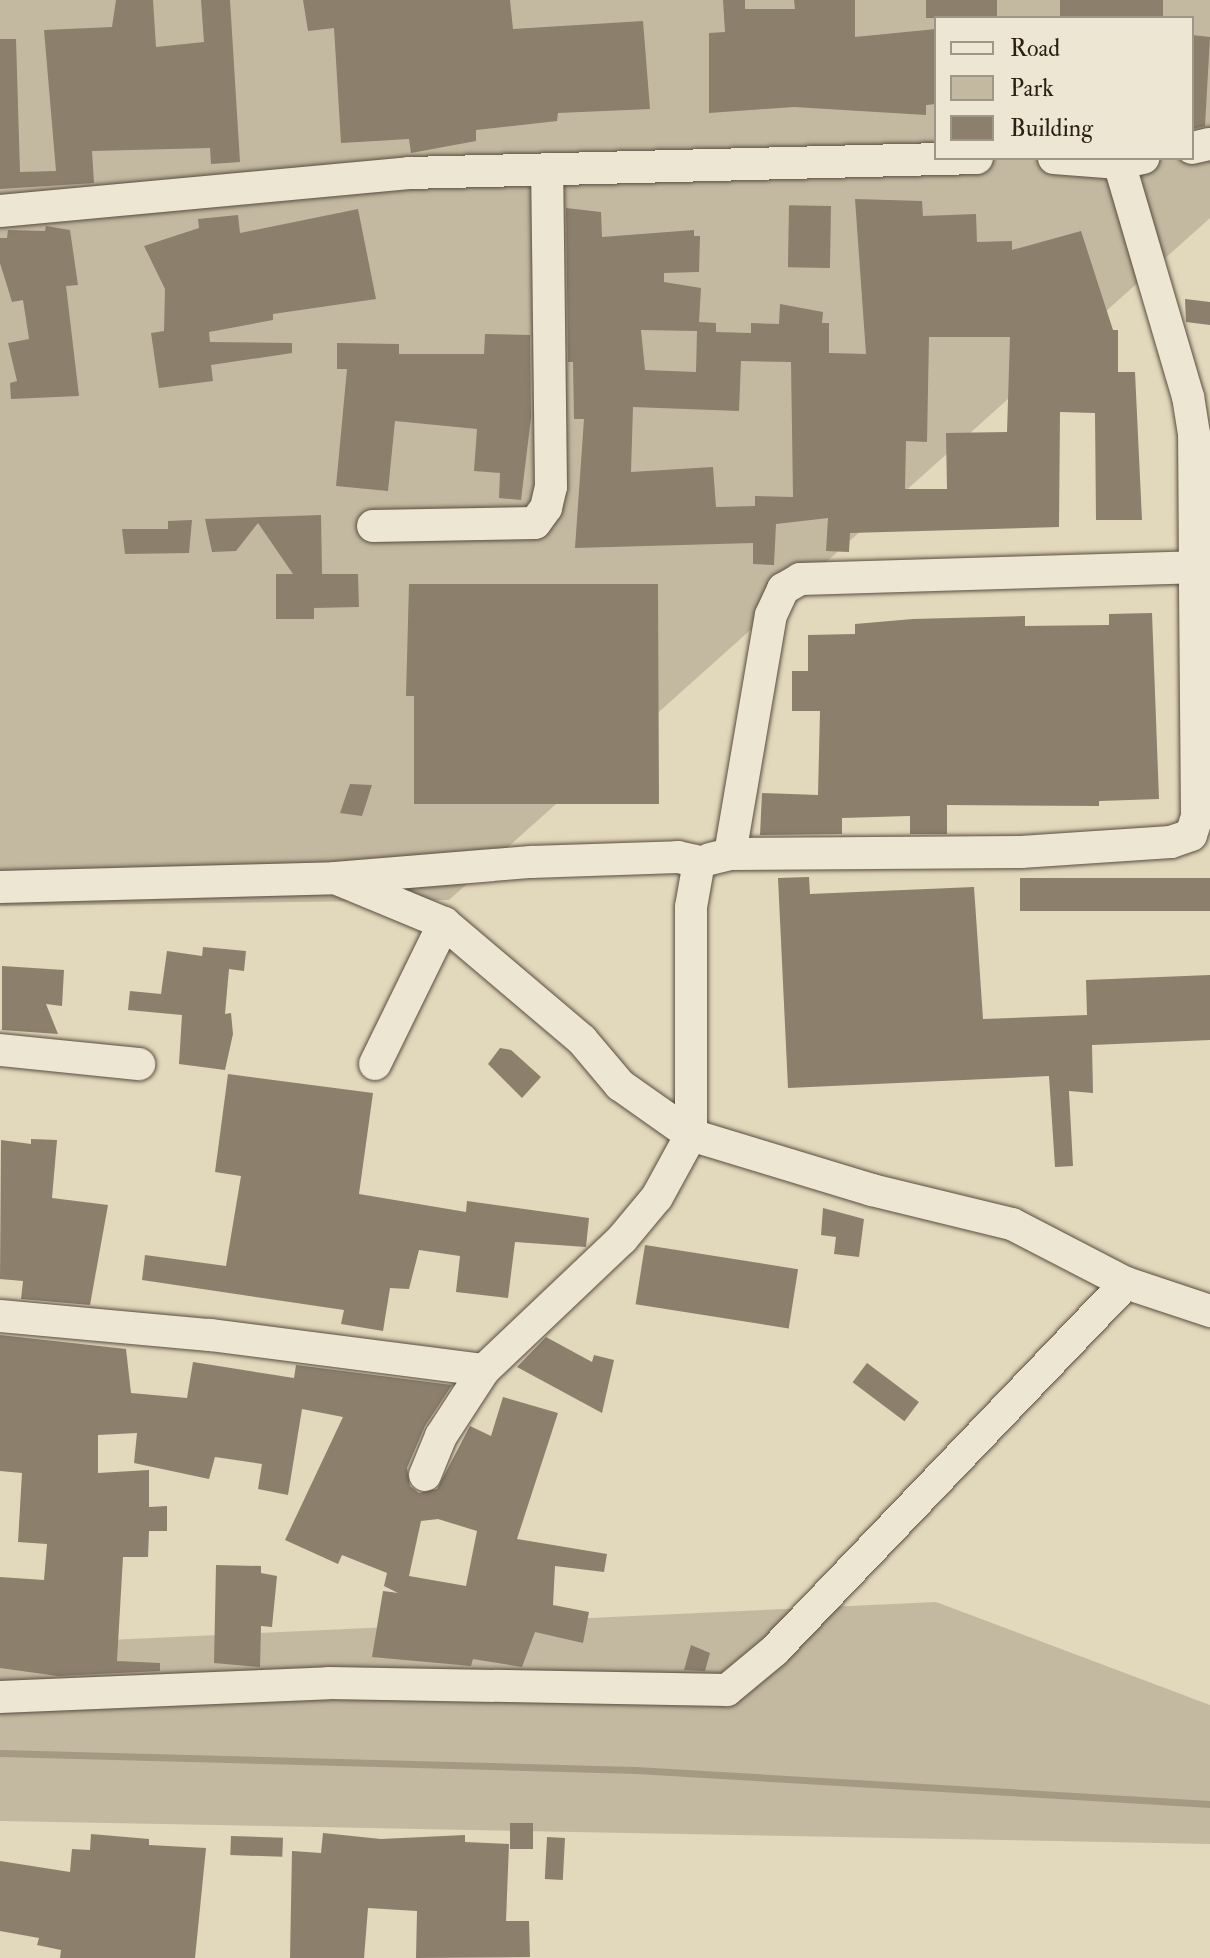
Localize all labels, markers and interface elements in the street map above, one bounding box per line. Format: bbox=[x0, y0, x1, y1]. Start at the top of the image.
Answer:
legend bbox=[934, 16, 1194, 160]
text: Road bbox=[1010, 33, 1060, 64]
text: Park bbox=[1010, 73, 1054, 104]
text: Building bbox=[1010, 113, 1093, 144]

